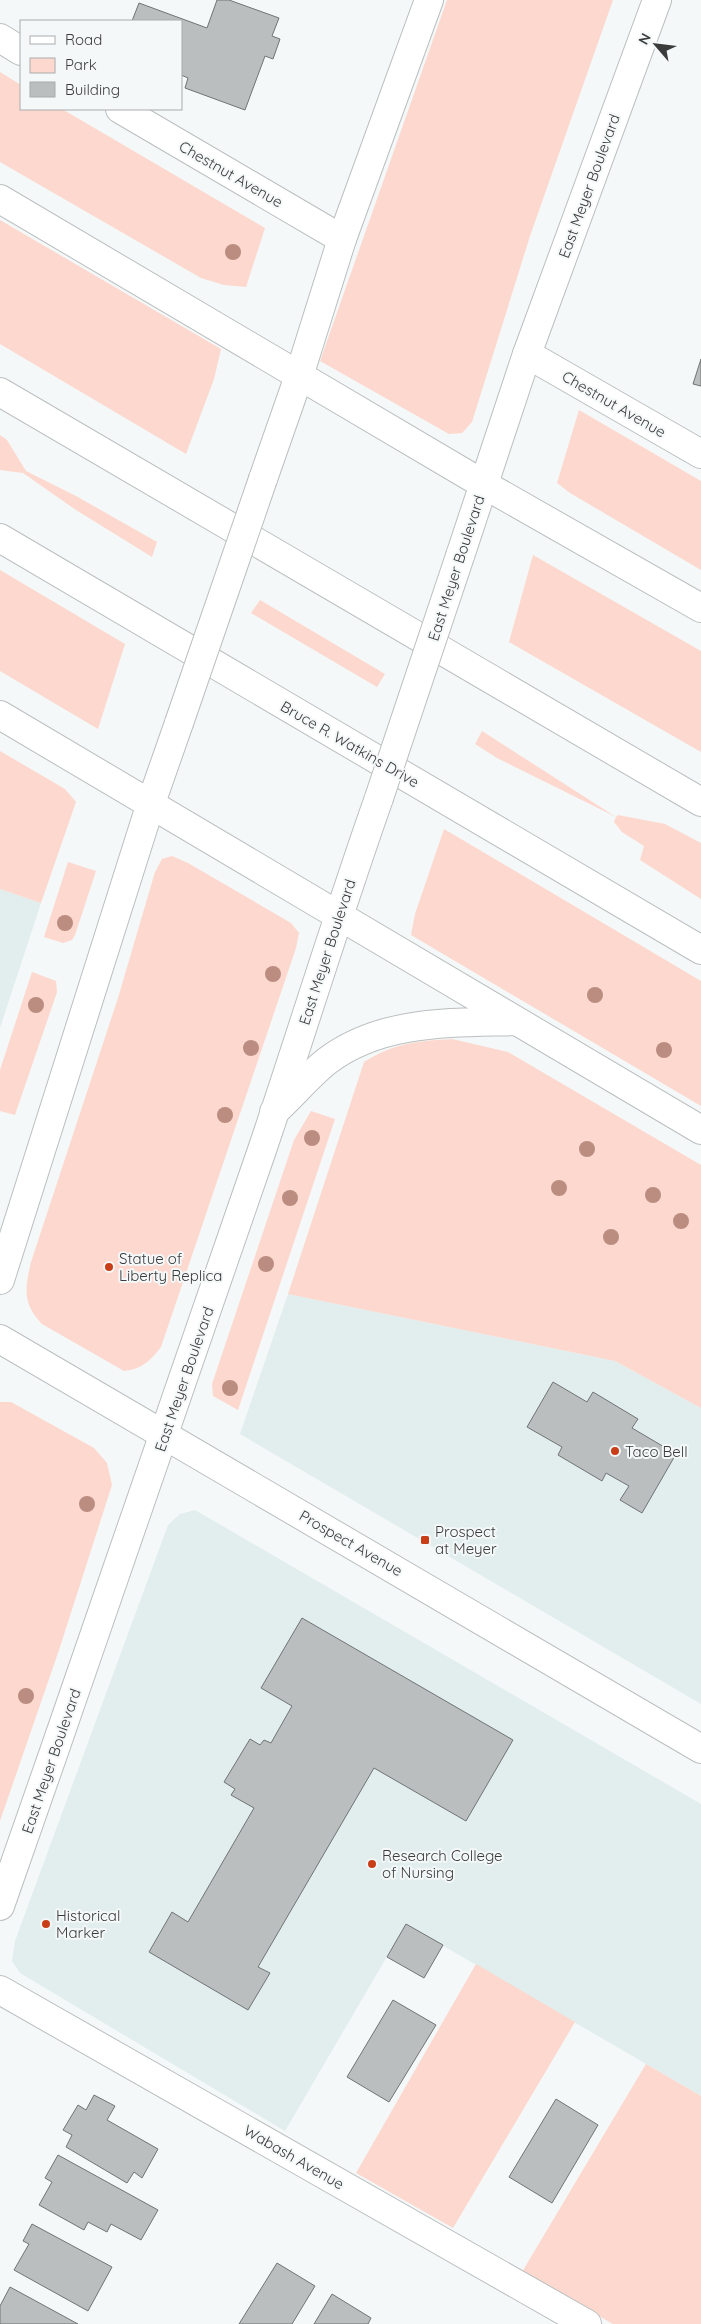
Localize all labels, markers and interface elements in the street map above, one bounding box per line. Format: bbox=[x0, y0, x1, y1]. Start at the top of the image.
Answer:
legend bbox=[20, 20, 182, 110]
north arrow bbox=[631, 20, 681, 70]
text: Road bbox=[65, 30, 102, 49]
text: N bbox=[634, 30, 655, 48]
text: Park bbox=[65, 55, 97, 74]
text: Building bbox=[65, 80, 120, 99]
street label: East Meyer Boulevard bbox=[554, 111, 624, 261]
street label: Chestnut Avenue bbox=[176, 137, 286, 211]
street label: Chestnut Avenue bbox=[559, 367, 669, 441]
street label: East Meyer Boulevard bbox=[423, 493, 489, 643]
street label: Bruce R. Watkins Drive bbox=[277, 697, 423, 791]
street label: East Meyer Boulevard bbox=[294, 877, 360, 1027]
place label: Statue of Liberty Replica bbox=[119, 1249, 222, 1285]
marker: Statue of Liberty Replica bbox=[103, 1261, 115, 1273]
street label: East Meyer Boulevard bbox=[150, 1304, 218, 1454]
place label: Taco Bell bbox=[625, 1442, 688, 1461]
marker: Taco Bell bbox=[609, 1445, 621, 1457]
street label: Prospect Avenue bbox=[296, 1506, 406, 1580]
place label: Prospect at Meyer bbox=[435, 1522, 497, 1558]
marker: Prospect at Meyer bbox=[419, 1534, 431, 1546]
street label: East Meyer Boulevard bbox=[17, 1686, 85, 1836]
place label: Research College of Nursing bbox=[382, 1846, 502, 1882]
marker: Research College of Nursing bbox=[366, 1858, 378, 1870]
place label: Historical Marker bbox=[56, 1906, 120, 1942]
marker: Historical Marker bbox=[40, 1918, 52, 1930]
street label: Wabash Avenue bbox=[241, 2121, 347, 2193]

